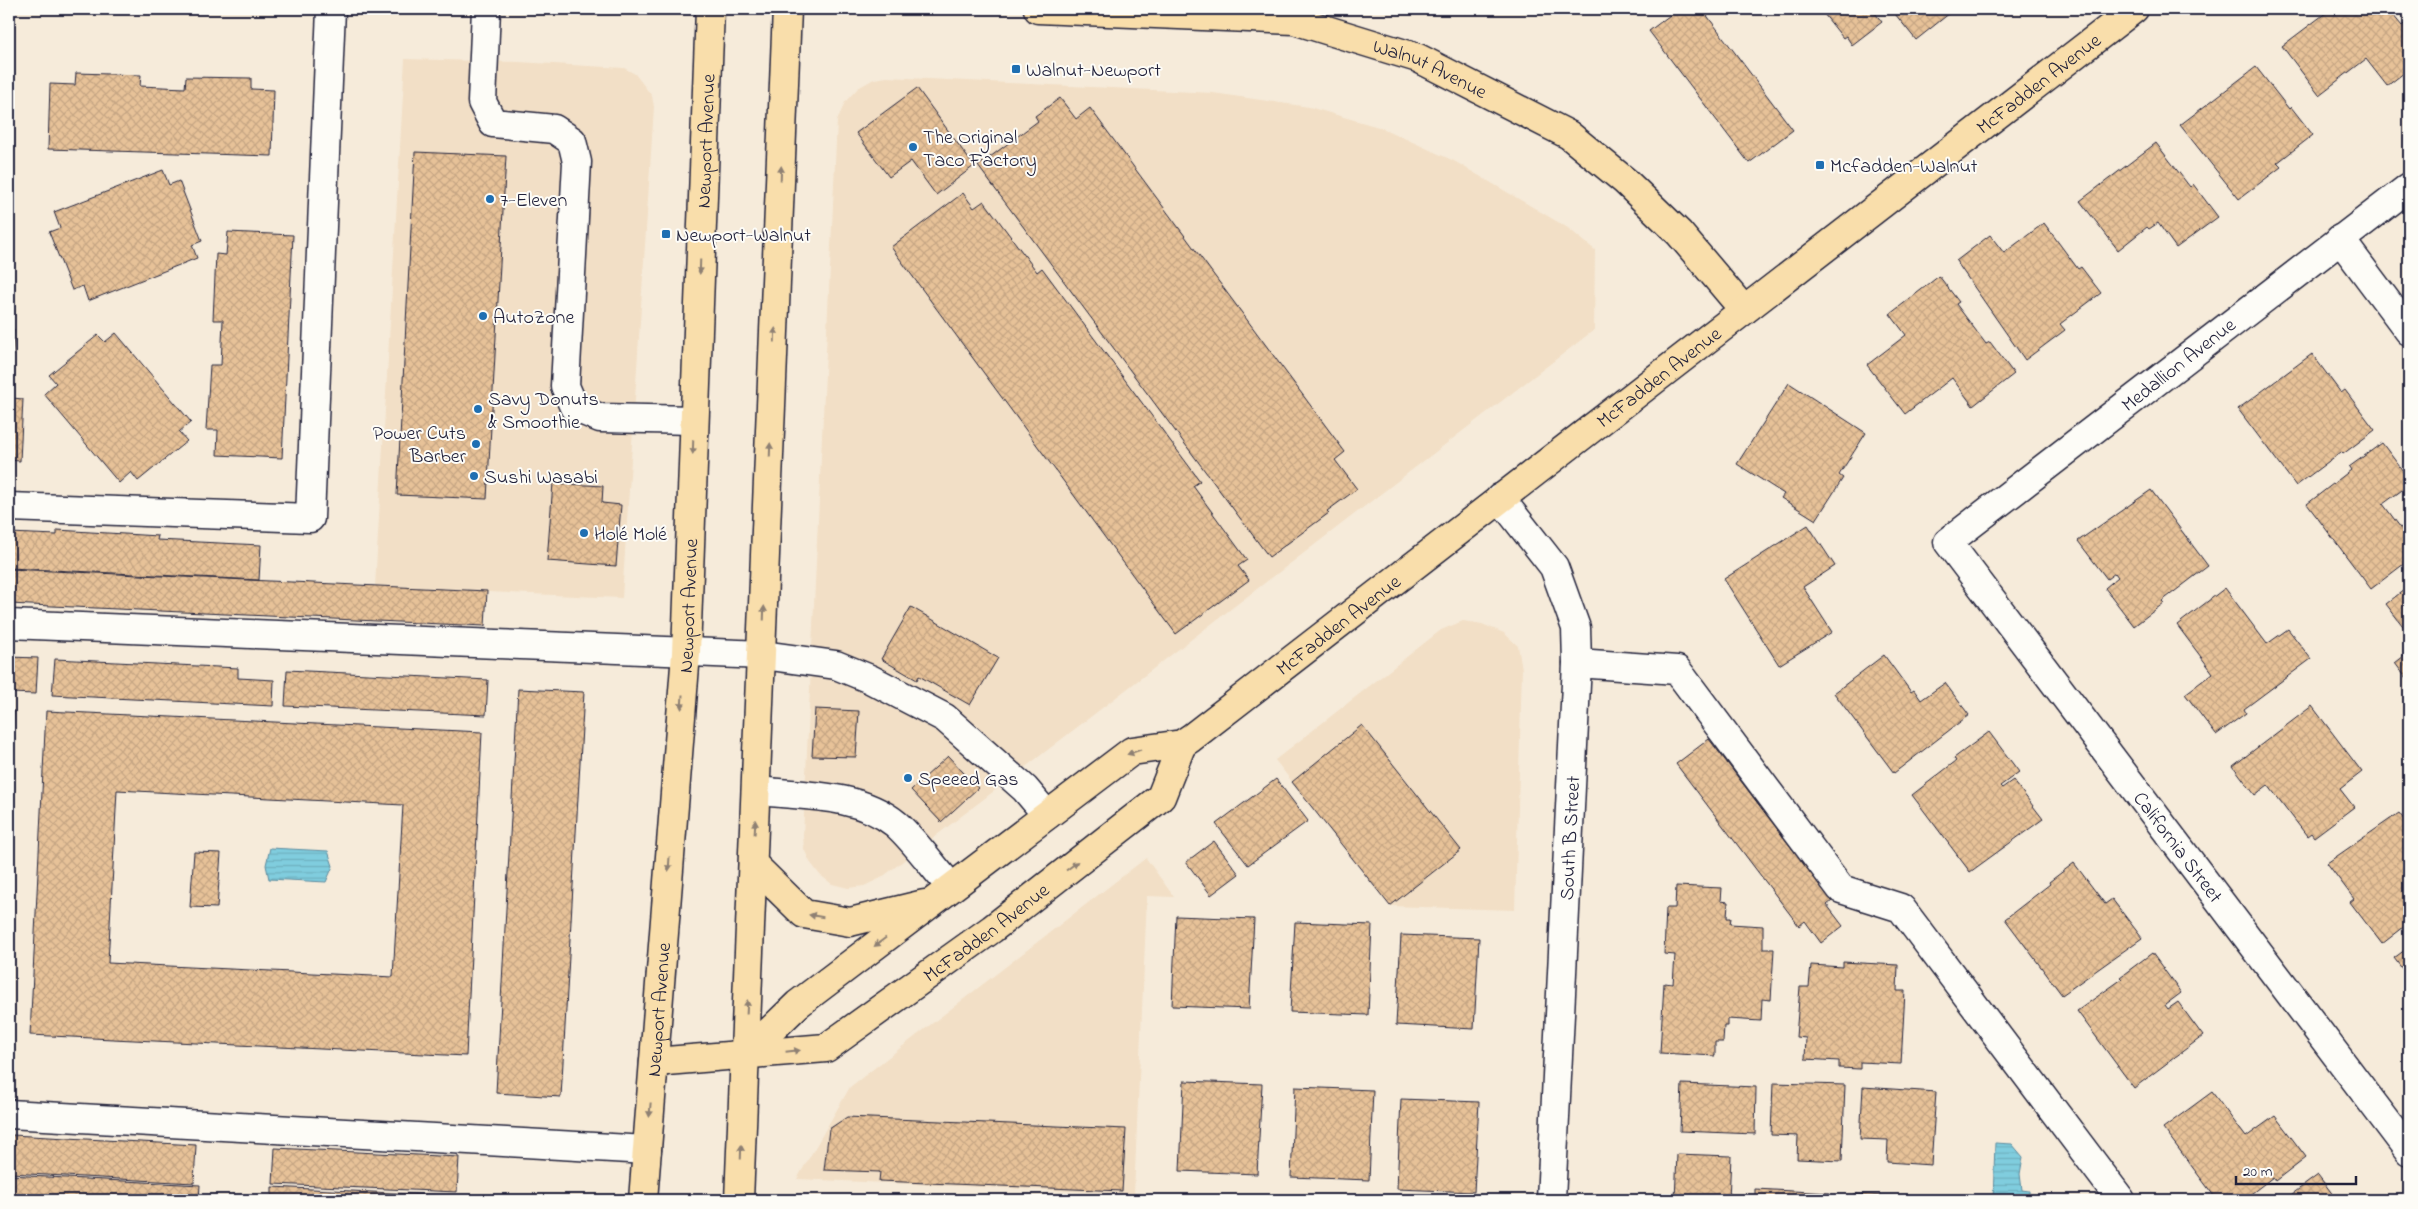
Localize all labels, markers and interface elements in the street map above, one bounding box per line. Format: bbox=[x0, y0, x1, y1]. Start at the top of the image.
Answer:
street label: McFadden Avenue bbox=[1971, 27, 2108, 143]
street label: Walnut Avenue bbox=[1369, 33, 1491, 108]
place label: Walnut-Newport bbox=[1026, 57, 1161, 86]
marker: Walnut-Newport bbox=[1010, 63, 1022, 75]
street label: Newport Avenue bbox=[691, 73, 725, 209]
place label: The Original Taco Factory bbox=[923, 124, 1037, 176]
marker: The Original Taco Factory bbox=[907, 141, 919, 153]
place label: Mcfadden-Walnut bbox=[1830, 153, 1978, 182]
marker: Mcfadden-Walnut bbox=[1814, 159, 1826, 171]
one-way arrow bbox=[777, 164, 785, 180]
place label: 7-Eleven bbox=[500, 187, 567, 216]
marker: 7-Eleven bbox=[484, 193, 496, 205]
place label: Newport-Walnut bbox=[676, 222, 811, 251]
marker: Newport-Walnut bbox=[660, 228, 672, 240]
one-way arrow bbox=[696, 260, 704, 276]
place label: AutoZone bbox=[493, 304, 574, 333]
marker: AutoZone bbox=[477, 310, 489, 322]
street label: Medallion Avenue bbox=[2116, 312, 2243, 420]
street label: McFadden Avenue bbox=[1591, 321, 1729, 436]
one-way arrow bbox=[771, 327, 779, 343]
place label: Savy Donuts & Smoothie bbox=[488, 386, 599, 438]
marker: Savy Donuts & Smoothie bbox=[472, 403, 484, 415]
place label: Power Cuts Barber bbox=[373, 420, 467, 472]
marker: Power Cuts Barber bbox=[470, 438, 482, 450]
one-way arrow bbox=[689, 439, 697, 455]
one-way arrow bbox=[767, 442, 775, 458]
place label: Sushi Wasabi bbox=[484, 464, 598, 493]
marker: Sushi Wasabi bbox=[468, 470, 480, 482]
place label: Holé Molé bbox=[594, 521, 667, 550]
marker: Holé Molé bbox=[578, 527, 590, 539]
street label: Newport Avenue bbox=[672, 538, 707, 674]
street label: McFadden Avenue bbox=[1271, 569, 1408, 684]
one-way arrow bbox=[761, 604, 769, 620]
one-way arrow bbox=[678, 694, 686, 710]
one-way arrow bbox=[1126, 748, 1141, 756]
place label: Speeed Gas bbox=[918, 766, 1018, 795]
marker: Speeed Gas bbox=[902, 772, 914, 784]
street label: South B Street bbox=[1554, 775, 1589, 901]
street label: California Street bbox=[2125, 786, 2229, 910]
one-way arrow bbox=[751, 819, 759, 835]
one-way arrow bbox=[665, 856, 673, 872]
one-way arrow bbox=[1065, 861, 1079, 871]
street label: McFadden Avenue bbox=[918, 877, 1057, 991]
one-way arrow bbox=[808, 912, 824, 920]
one-way arrow bbox=[873, 937, 887, 947]
street label: Newport Avenue bbox=[641, 941, 680, 1078]
one-way arrow bbox=[743, 999, 751, 1015]
one-way arrow bbox=[785, 1047, 801, 1055]
one-way arrow bbox=[646, 1103, 654, 1119]
one-way arrow bbox=[737, 1143, 745, 1159]
scale bar bbox=[2236, 1154, 2356, 1186]
text: 20 m bbox=[2243, 1161, 2273, 1183]

